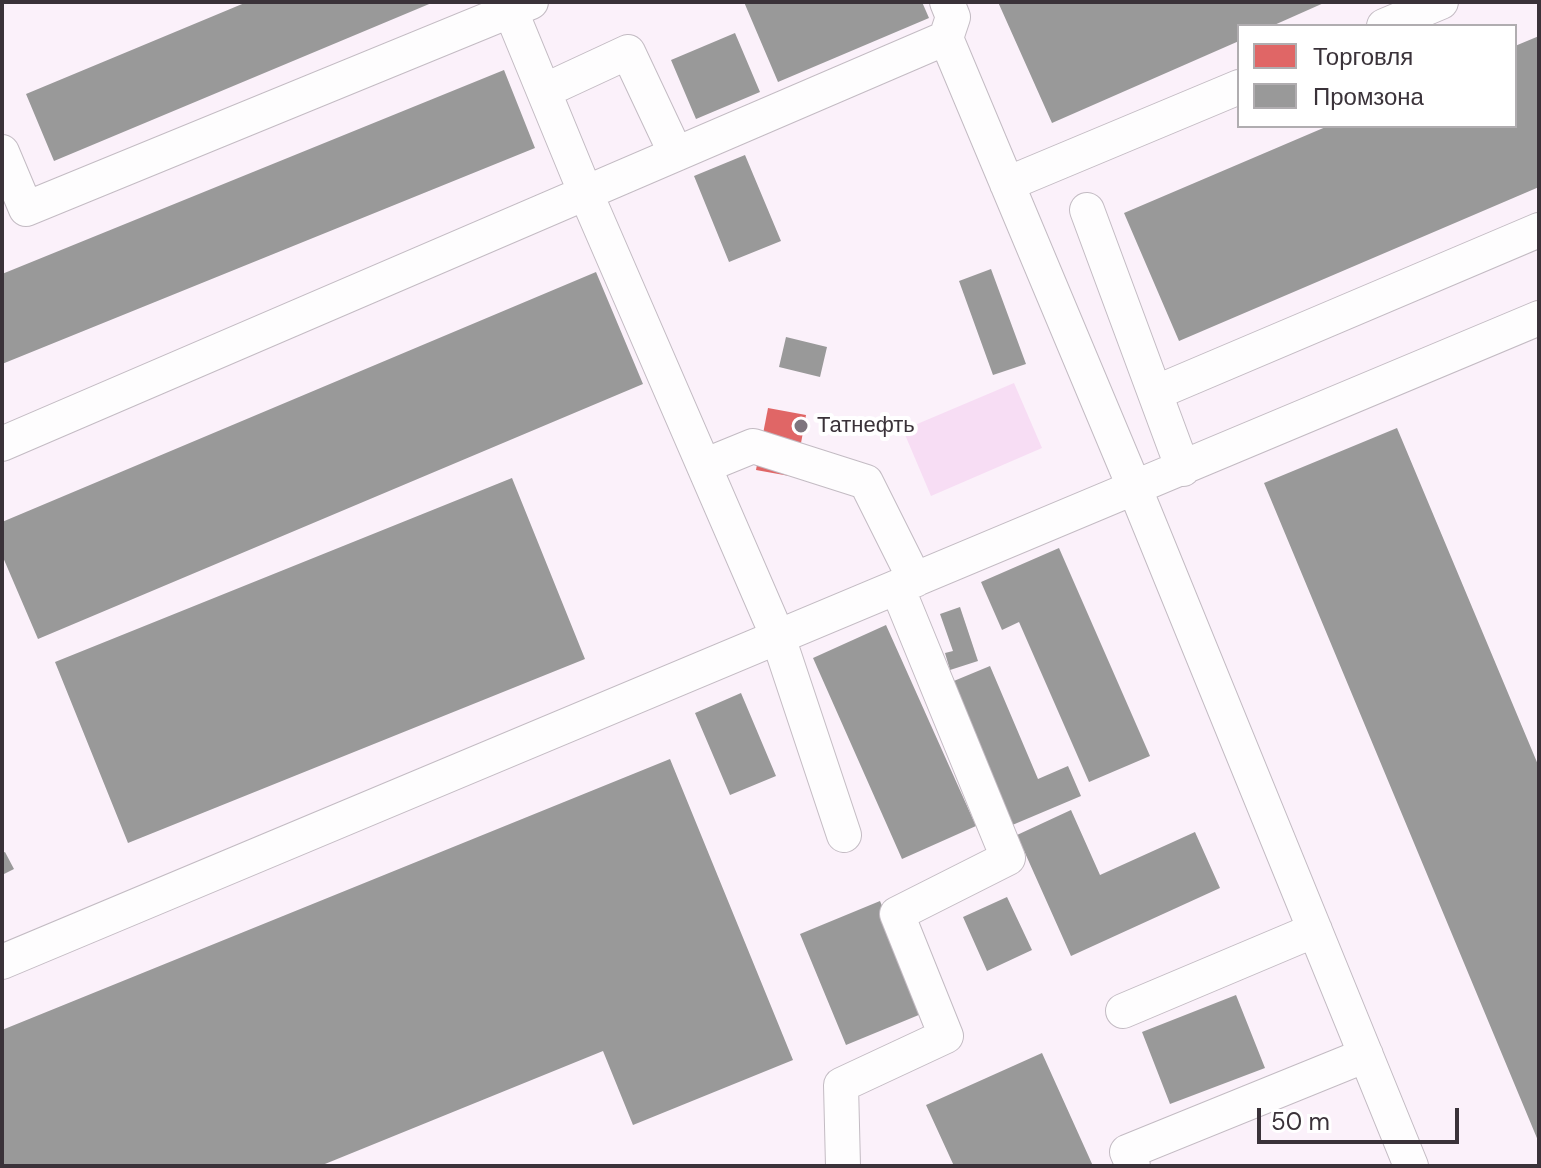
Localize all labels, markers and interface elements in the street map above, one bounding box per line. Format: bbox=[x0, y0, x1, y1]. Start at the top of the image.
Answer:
legend bbox=[1237, 24, 1517, 128]
text: Торговля bbox=[1313, 41, 1413, 72]
text: Промзона bbox=[1313, 81, 1424, 112]
place label: Татнефть bbox=[817, 413, 915, 439]
marker: Татнефть bbox=[792, 417, 810, 435]
scale bar bbox=[1261, 1092, 1463, 1142]
text: 50 m bbox=[1271, 1106, 1330, 1137]

